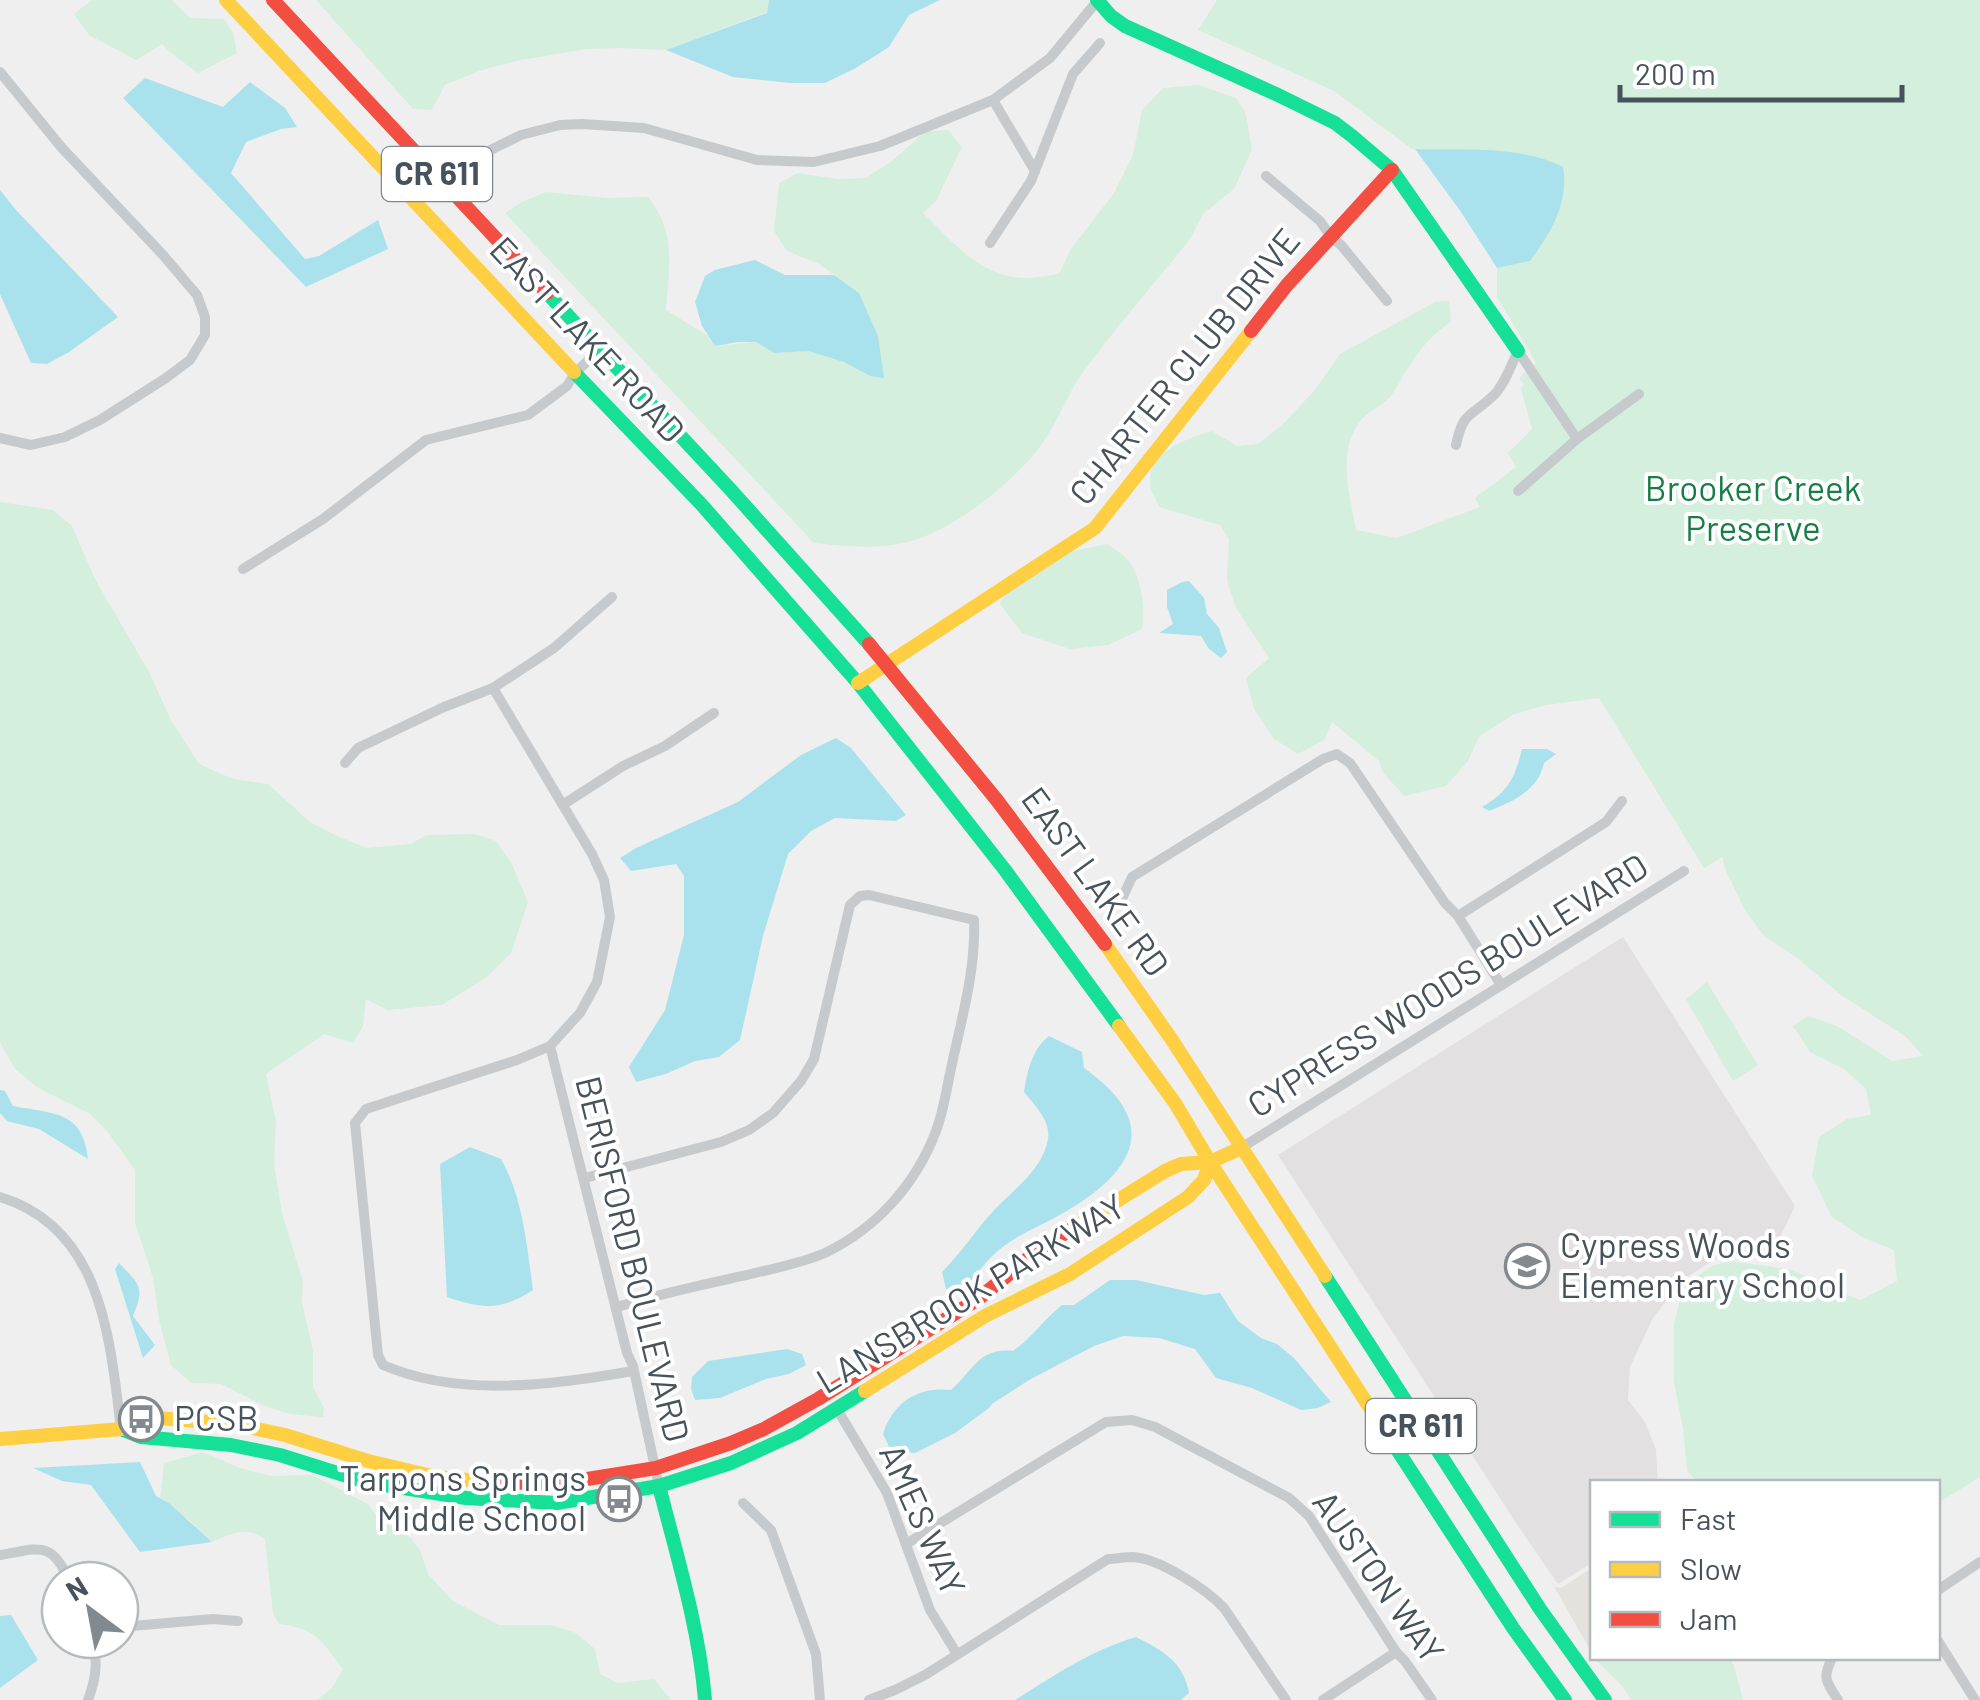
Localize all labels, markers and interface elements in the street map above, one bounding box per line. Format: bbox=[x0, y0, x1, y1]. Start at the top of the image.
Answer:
scale bar bbox=[1620, 40, 1902, 102]
text: 200 m bbox=[1635, 55, 1716, 91]
road number: CR 611 bbox=[382, 147, 492, 201]
street label: CHARTER CLUB DRIVE bbox=[1059, 219, 1308, 512]
street label: EAST LAKE ROAD bbox=[482, 227, 695, 450]
park label: Brooker Creek Preserve bbox=[1645, 466, 1861, 548]
street label: EAST LAKE RD bbox=[1014, 778, 1179, 983]
street label: CYPRESS WOODS BOULEVARD bbox=[1239, 844, 1655, 1125]
street label: BERISFORD BOULEVARD bbox=[568, 1071, 700, 1446]
street label: LANSBROOK PARKWAY bbox=[808, 1184, 1132, 1401]
place label: Cypress Woods Elementary School bbox=[1560, 1223, 1845, 1305]
school or university icon: Cypress Woods Elementary School bbox=[1504, 1243, 1550, 1289]
bus stop icon: PCSB bbox=[118, 1396, 164, 1442]
place label: PCSB bbox=[174, 1396, 258, 1438]
road number: CR 611 bbox=[1366, 1399, 1476, 1453]
street label: AMES WAY bbox=[872, 1437, 976, 1601]
place label: Tarpons Springs Middle School bbox=[340, 1456, 586, 1538]
bus stop icon: Tarpons Springs Middle School bbox=[596, 1476, 642, 1522]
legend bbox=[1590, 1480, 1940, 1660]
street label: AUSTON WAY bbox=[1305, 1482, 1454, 1670]
text: Fast bbox=[1680, 1500, 1737, 1536]
text: Slow bbox=[1680, 1550, 1742, 1586]
north arrow bbox=[40, 1560, 140, 1660]
text: N bbox=[59, 1569, 93, 1607]
text: Jam bbox=[1680, 1600, 1737, 1636]

